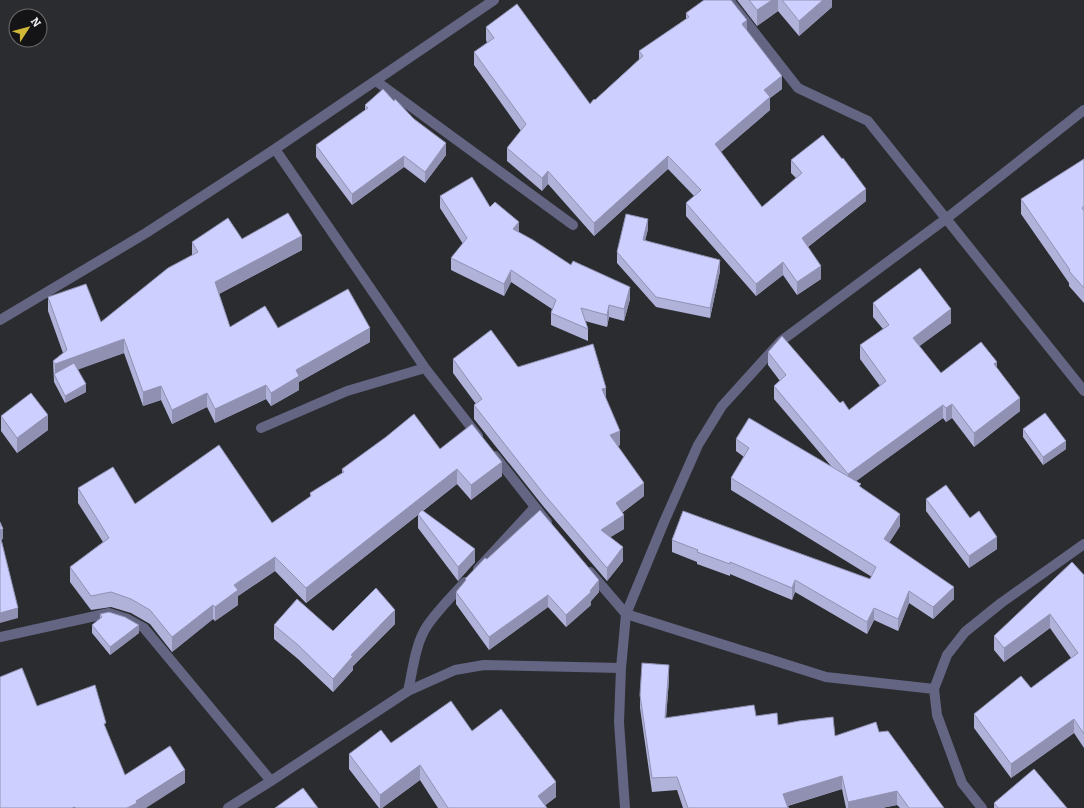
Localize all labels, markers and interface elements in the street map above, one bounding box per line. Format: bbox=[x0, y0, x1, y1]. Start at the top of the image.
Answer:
north arrow bbox=[8, 8, 48, 48]
text: N bbox=[28, 15, 44, 30]

